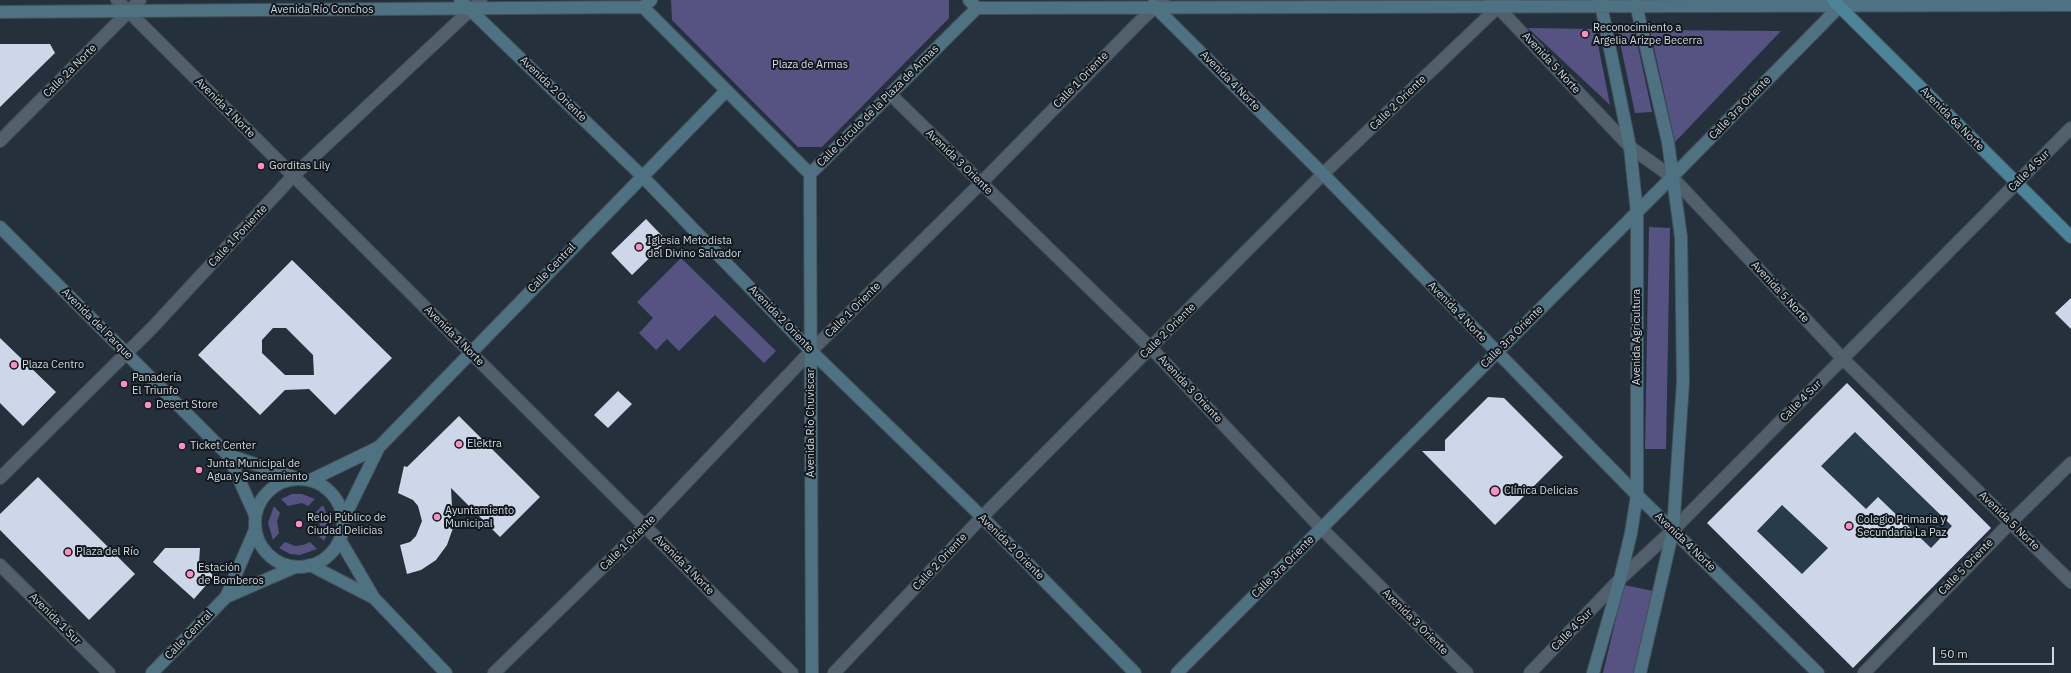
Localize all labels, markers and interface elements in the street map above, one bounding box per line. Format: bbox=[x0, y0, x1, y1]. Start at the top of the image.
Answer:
street label: Avenida Río Conchos bbox=[270, 3, 374, 17]
place label: Reconocimiento a Argelia Arizpe Becerra bbox=[1593, 21, 1702, 47]
marker: Reconocimiento a Argelia Arizpe Becerra bbox=[1580, 29, 1590, 39]
street label: Avenida 5 Norte bbox=[1519, 30, 1583, 96]
street label: Calle 2a Norte bbox=[41, 42, 99, 100]
street label: Calle Círculo de la Plaza de Armas bbox=[814, 42, 942, 170]
street label: Avenida 4 Norte bbox=[1197, 48, 1263, 114]
street label: Calle 1 Oriente bbox=[1051, 49, 1111, 111]
street label: Avenida 2 Oriente bbox=[517, 54, 589, 124]
park label: Plaza de Armas bbox=[772, 58, 848, 72]
street label: Calle 2 Oriente bbox=[1367, 73, 1429, 133]
street label: Calle 3ra Oriente bbox=[1706, 74, 1774, 142]
street label: Avenida 1 Norte bbox=[192, 75, 258, 141]
street label: Avenida 6a Norte bbox=[1917, 84, 1987, 154]
street label: Avenida 3 Oriente bbox=[923, 127, 995, 197]
street label: Calle 4 Sur bbox=[2006, 148, 2052, 194]
place label: Gorditas Lily bbox=[269, 159, 330, 173]
marker: Gorditas Lily bbox=[256, 161, 266, 171]
street label: Calle 1 Poniente bbox=[206, 202, 270, 270]
place label: Iglesia Metodista del Divino Salvador bbox=[647, 234, 741, 260]
street label: Calle Central bbox=[525, 241, 579, 295]
marker: Iglesia Metodista del Divino Salvador bbox=[634, 242, 644, 252]
street label: Avenida 5 Norte bbox=[1748, 259, 1812, 325]
street label: Calle 1 Oriente bbox=[822, 279, 884, 341]
street label: Avenida 4 Norte bbox=[1425, 279, 1489, 345]
street label: Avenida 2 Oriente bbox=[746, 283, 816, 355]
street label: Avenida del Parque bbox=[59, 286, 135, 362]
street label: Avenida Agricultura bbox=[1630, 289, 1644, 385]
street label: Calle 2 Oriente bbox=[1137, 300, 1199, 362]
street label: Avenida 1 Norte bbox=[421, 303, 487, 369]
street label: Calle 3ra Oriente bbox=[1478, 303, 1546, 371]
street label: Avenida 3 Oriente bbox=[1155, 352, 1225, 426]
place label: Plaza Centro bbox=[22, 358, 84, 372]
marker: Plaza Centro bbox=[9, 360, 19, 370]
street label: Avenida Río Chuviscar bbox=[804, 369, 818, 477]
place label: Panadería El Triunfo bbox=[132, 371, 182, 397]
street label: Calle 4 Sur bbox=[1778, 378, 1824, 424]
marker: Panadería El Triunfo bbox=[119, 379, 129, 389]
place label: Desert Store bbox=[156, 398, 218, 412]
marker: Desert Store bbox=[143, 400, 153, 410]
place label: Elektra bbox=[467, 437, 502, 451]
place label: Ticket Center bbox=[190, 439, 256, 453]
marker: Elektra bbox=[454, 439, 464, 449]
marker: Ticket Center bbox=[177, 441, 187, 451]
place label: Junta Municipal de Agua y Saneamiento bbox=[207, 457, 308, 483]
marker: Junta Municipal de Agua y Saneamiento bbox=[194, 465, 204, 475]
place label: Clínica Delicias bbox=[1504, 484, 1578, 498]
marker: Clínica Delicias bbox=[1489, 485, 1501, 497]
street label: Avenida 5 Norte bbox=[1976, 489, 2042, 553]
place label: Ayuntamiento Municipal bbox=[445, 504, 514, 530]
street label: Avenida 4 Norte bbox=[1652, 510, 1718, 574]
place label: Reloj Público de Ciudad Delicias bbox=[307, 511, 386, 537]
street label: Avenida 2 Oriente bbox=[975, 511, 1047, 583]
marker: Ayuntamiento Municipal bbox=[432, 512, 442, 522]
street label: Calle 1 Oriente bbox=[597, 512, 659, 574]
place label: Colegio Primaria y Secundaria La Paz bbox=[1857, 513, 1946, 539]
marker: Reloj Público de Ciudad Delicias bbox=[294, 519, 304, 529]
marker: Colegio Primaria y Secundaria La Paz bbox=[1844, 521, 1854, 531]
street label: Calle 2 Oriente bbox=[910, 531, 970, 593]
street label: Avenida 1 Norte bbox=[651, 532, 717, 598]
street label: Calle 3ra Oriente bbox=[1249, 533, 1317, 601]
street label: Calle 5 Oriente bbox=[1936, 536, 1996, 598]
place label: Plaza del Río bbox=[76, 545, 139, 559]
marker: Plaza del Río bbox=[63, 547, 73, 557]
place label: Estación de Bomberos bbox=[198, 561, 264, 587]
marker: Estación de Bomberos bbox=[185, 569, 195, 579]
street label: Avenida 3 Oriente bbox=[1379, 586, 1451, 658]
street label: Avenida 1 Sur bbox=[26, 590, 84, 648]
street label: Calle 4 Sur bbox=[1549, 606, 1595, 654]
street label: Calle Central bbox=[162, 608, 216, 662]
scale bar bbox=[1935, 639, 2056, 665]
text: 50 m bbox=[1940, 646, 1968, 661]

